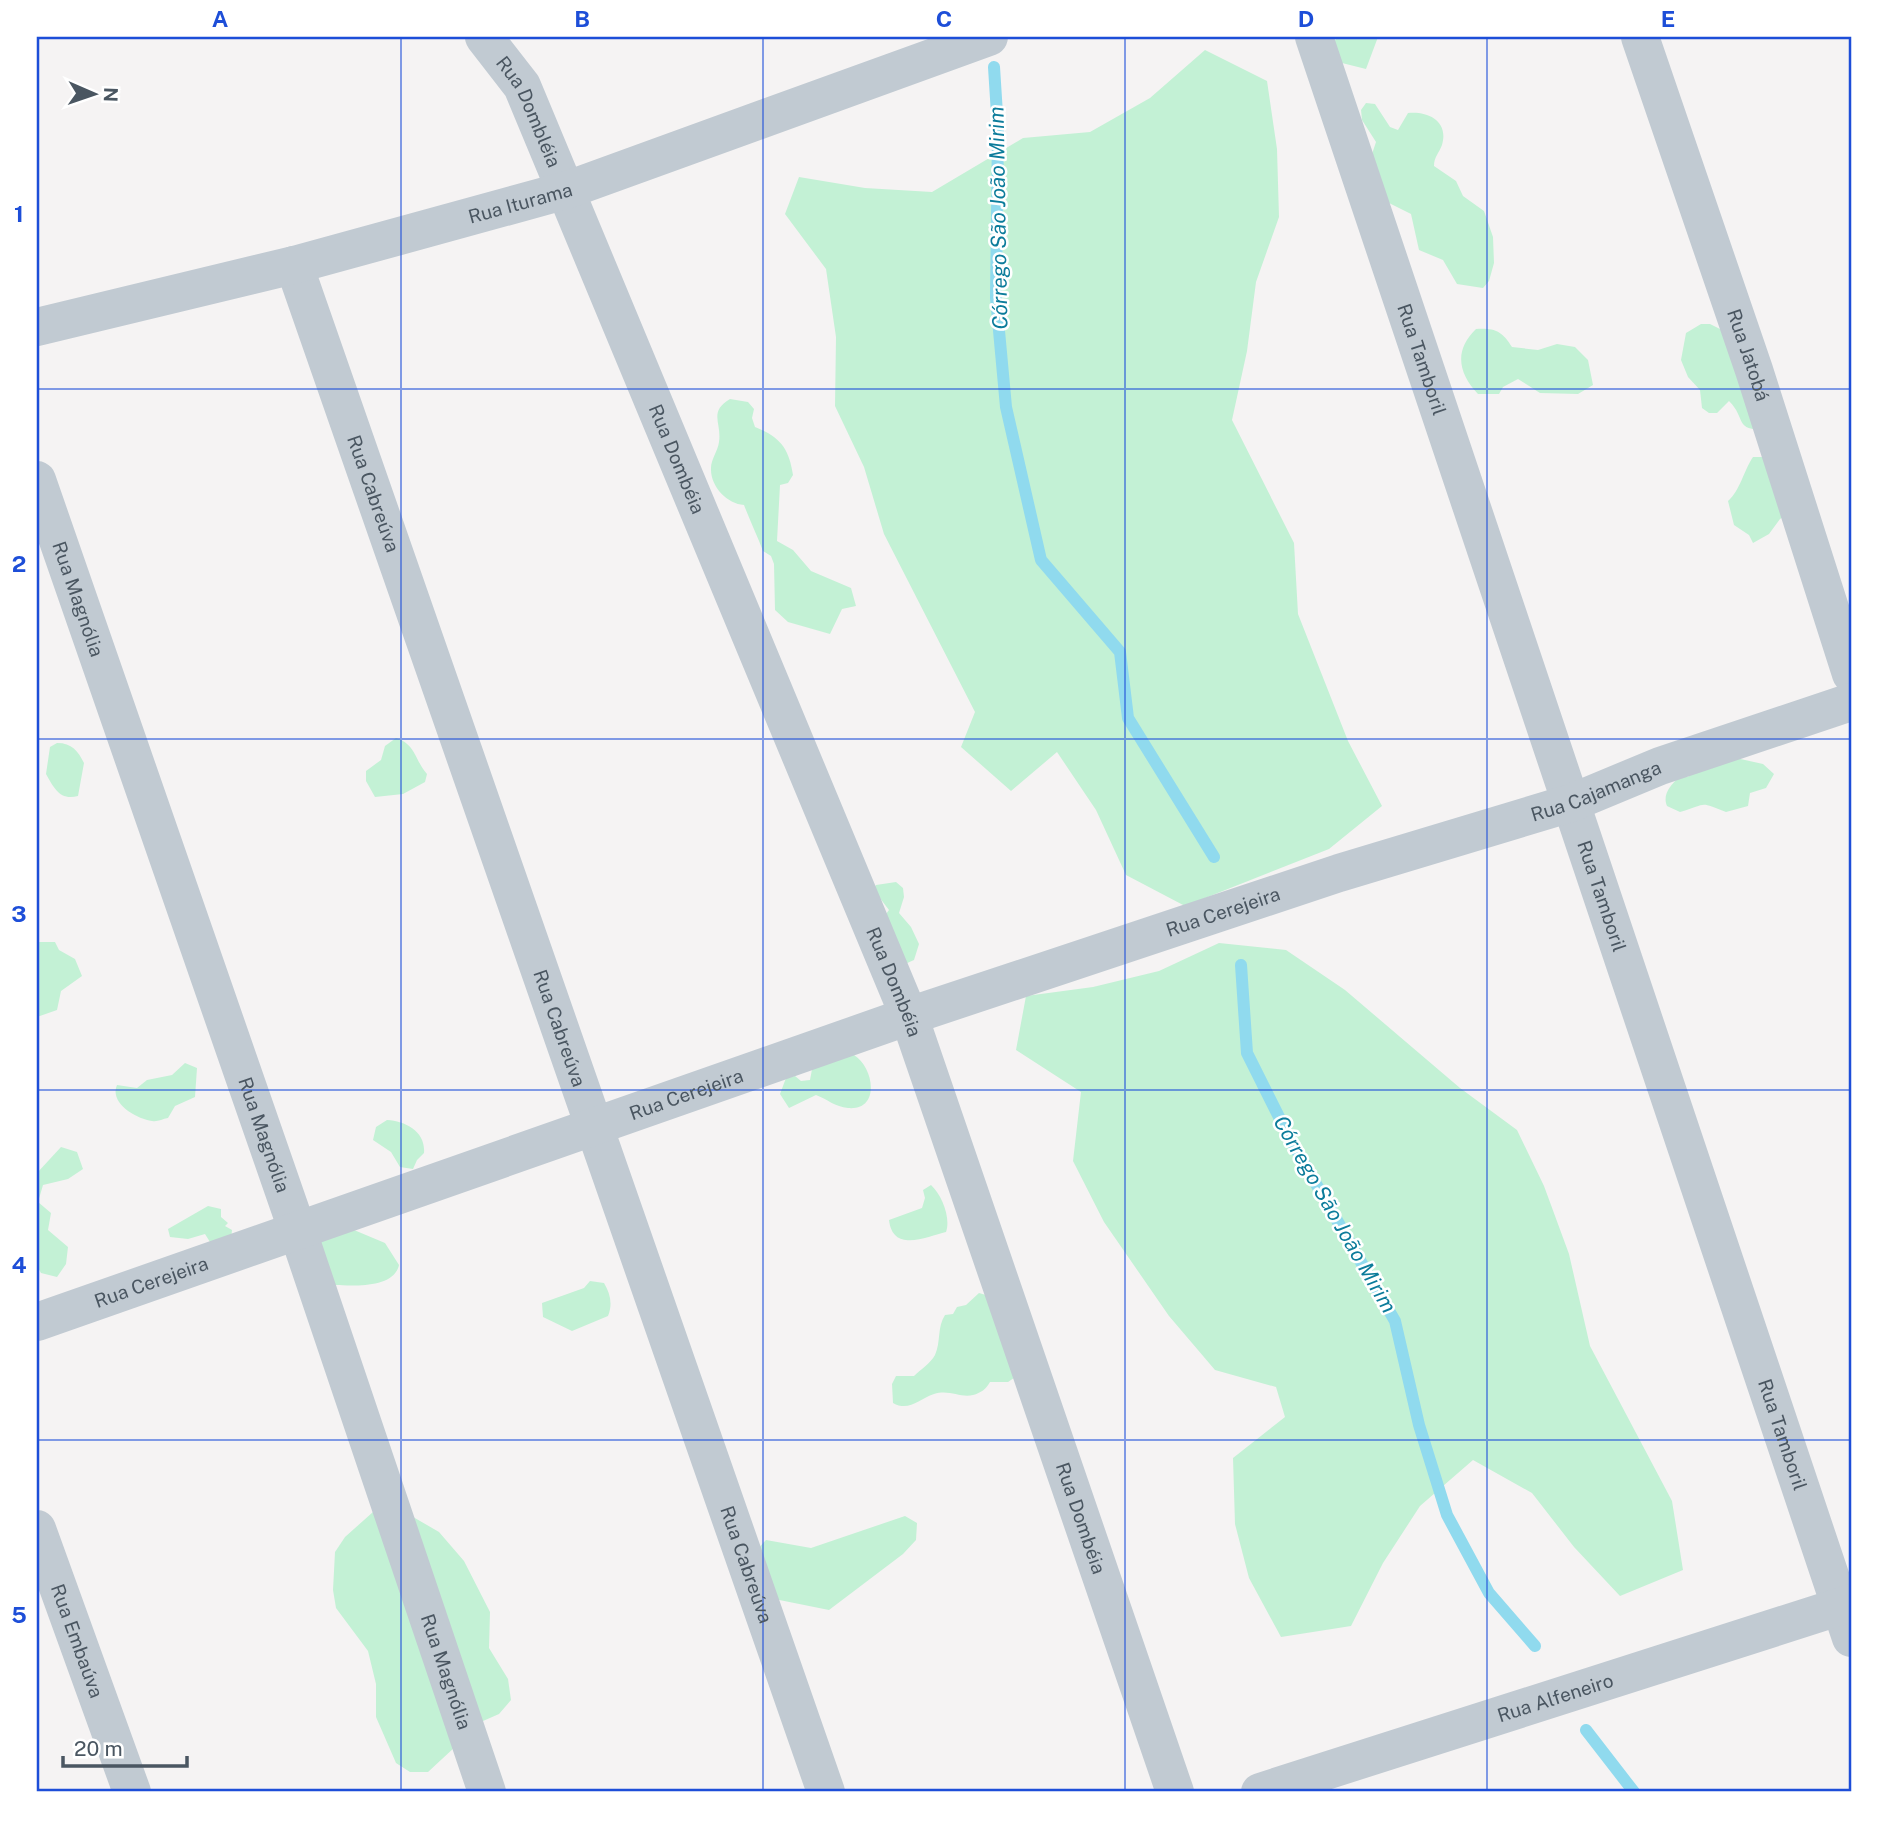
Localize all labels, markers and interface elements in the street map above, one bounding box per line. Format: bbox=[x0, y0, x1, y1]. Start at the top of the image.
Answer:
text: A bbox=[212, 5, 229, 32]
text: B bbox=[574, 5, 590, 32]
text: C bbox=[936, 5, 952, 32]
text: D bbox=[1298, 5, 1314, 32]
text: E bbox=[1661, 5, 1675, 32]
street label: Rua Dombléia bbox=[492, 52, 566, 170]
north arrow bbox=[60, 60, 130, 130]
text: N bbox=[100, 87, 122, 102]
water label: Córrego São João Mirim bbox=[984, 106, 1012, 330]
street label: Rua Iturama bbox=[466, 178, 575, 228]
text: 1 bbox=[14, 200, 24, 227]
street label: Rua Tamboril bbox=[1393, 301, 1451, 418]
street label: Rua Jatobá bbox=[1723, 306, 1774, 404]
street label: Rua Dombéia bbox=[645, 401, 710, 517]
street label: Rua Cabreúva bbox=[343, 432, 404, 555]
street label: Rua Magnólia bbox=[48, 538, 108, 660]
text: 2 bbox=[12, 550, 26, 577]
street label: Rua Cajamanga bbox=[1528, 756, 1664, 826]
street label: Rua Tamboril bbox=[1573, 837, 1631, 955]
street label: Rua Cerejeira bbox=[1163, 882, 1283, 941]
text: 3 bbox=[11, 900, 27, 927]
street label: Rua Dombéia bbox=[862, 924, 926, 1039]
street label: Rua Cabreúva bbox=[529, 967, 590, 1090]
street label: Rua Cerejeira bbox=[626, 1064, 746, 1124]
street label: Rua Magnólia bbox=[234, 1074, 294, 1195]
water label: Córrego São João Mirim bbox=[1268, 1111, 1402, 1317]
text: 4 bbox=[11, 1251, 27, 1278]
street label: Rua Cerejeira bbox=[91, 1252, 211, 1312]
street label: Rua Tamboril bbox=[1754, 1376, 1812, 1493]
street label: Rua Dombéia bbox=[1052, 1459, 1110, 1577]
street label: Rua Cabreúva bbox=[716, 1503, 777, 1626]
street label: Rua Embaúva bbox=[47, 1581, 108, 1701]
text: 5 bbox=[11, 1601, 27, 1628]
street label: Rua Magnólia bbox=[417, 1611, 476, 1732]
street label: Rua Alfeneiro bbox=[1495, 1669, 1616, 1726]
scale bar bbox=[63, 1724, 187, 1768]
text: 20 m bbox=[74, 1736, 123, 1761]

